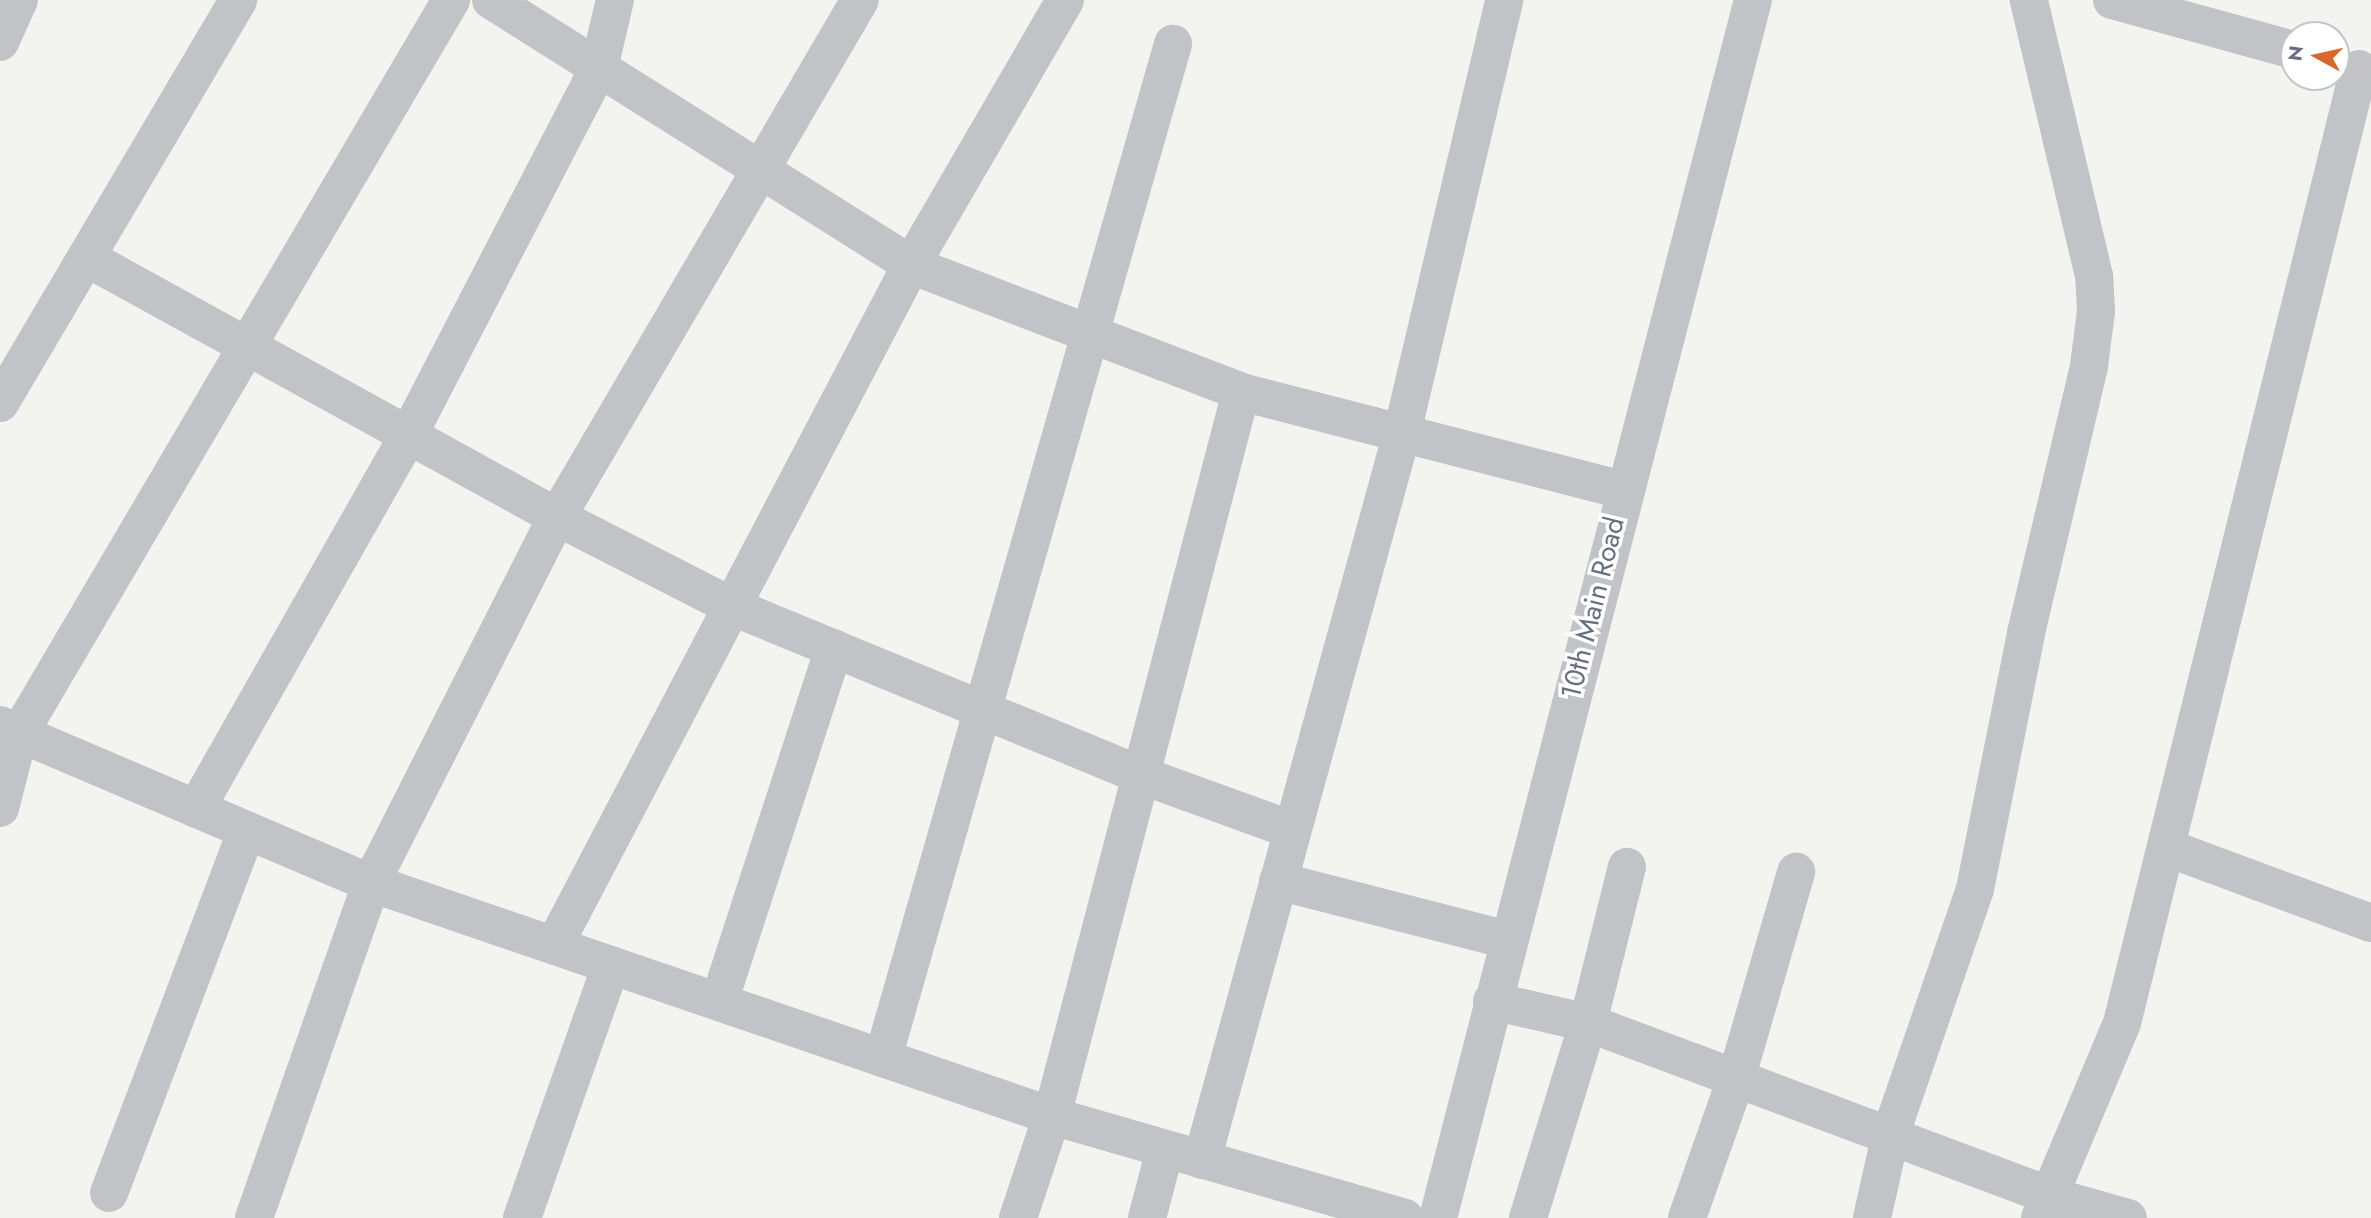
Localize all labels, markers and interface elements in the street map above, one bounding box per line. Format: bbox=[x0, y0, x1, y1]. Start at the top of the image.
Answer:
north arrow bbox=[2280, 21, 2350, 91]
text: N bbox=[2281, 44, 2310, 63]
street label: 10th Main Road bbox=[1554, 514, 1632, 702]

